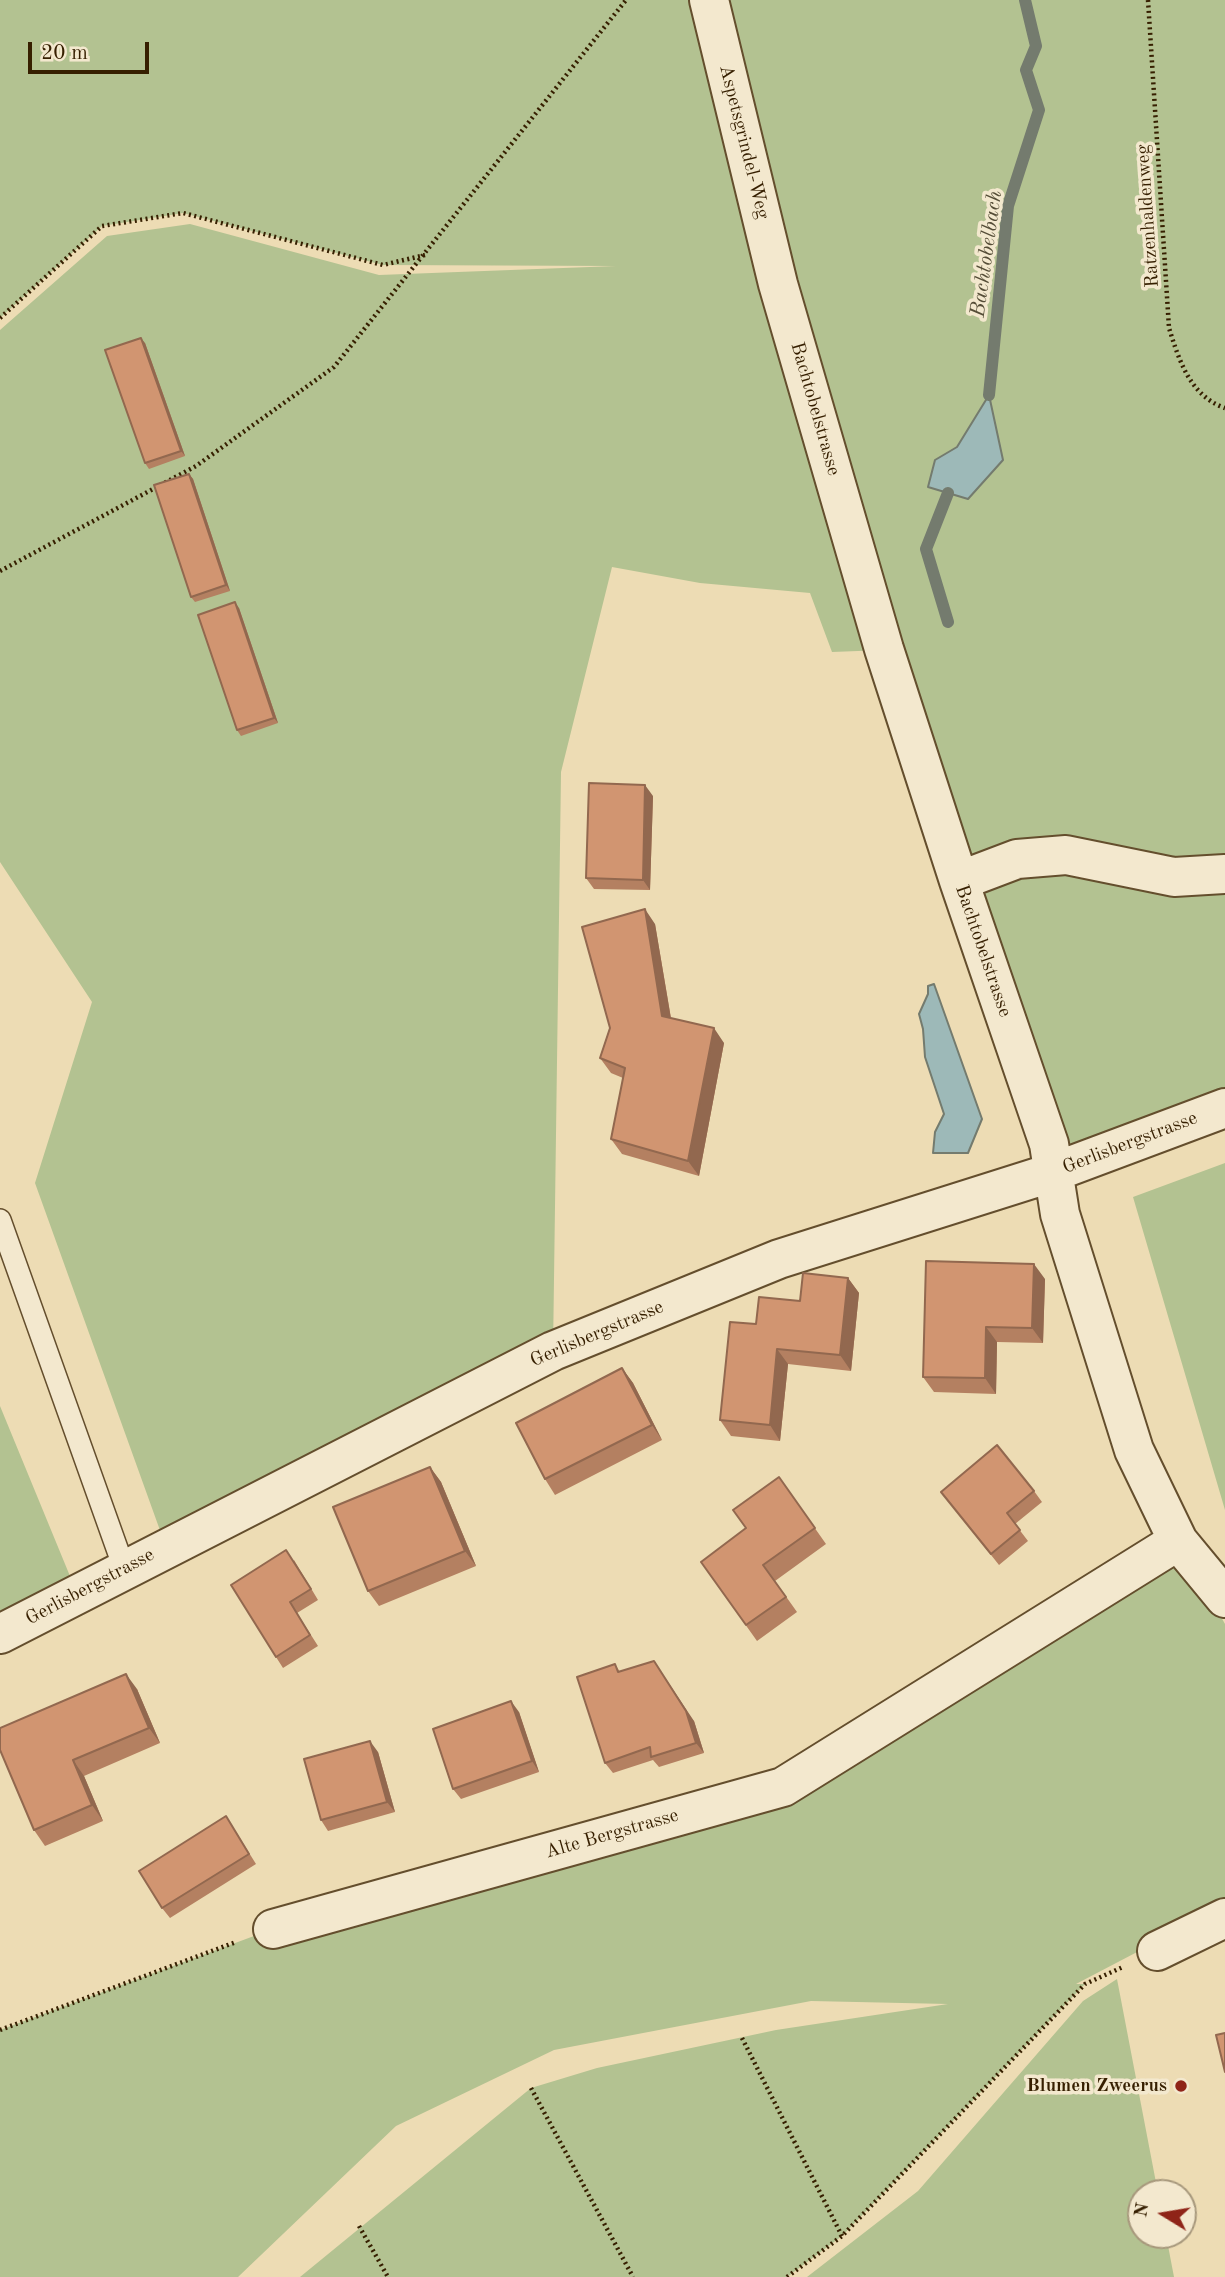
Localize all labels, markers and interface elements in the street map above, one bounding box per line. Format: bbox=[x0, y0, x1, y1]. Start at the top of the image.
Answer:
scale bar bbox=[32, 28, 152, 72]
text: 20 m bbox=[41, 43, 88, 64]
street label: Aspetsgrindel-Weg bbox=[714, 63, 774, 221]
street label: Ratzenhaldenweg bbox=[1132, 144, 1164, 288]
water label: Bachtobelbach bbox=[966, 189, 1008, 319]
street label: Bachtobelstrasse bbox=[785, 339, 845, 479]
street label: Bachtobelstrasse bbox=[950, 882, 1016, 1020]
street label: Gerlisbergstrasse bbox=[1059, 1107, 1201, 1179]
street label: Gerlisbergstrasse bbox=[527, 1296, 667, 1372]
street label: Gerlisbergstrasse bbox=[22, 1543, 158, 1631]
street label: Alte Bergstrasse bbox=[543, 1804, 681, 1864]
place label: Blumen Zweerus bbox=[1026, 2075, 1167, 2097]
marker: Blumen Zweerus bbox=[1173, 2078, 1189, 2094]
north arrow bbox=[1127, 2179, 1197, 2249]
text: N bbox=[1132, 2201, 1154, 2219]

